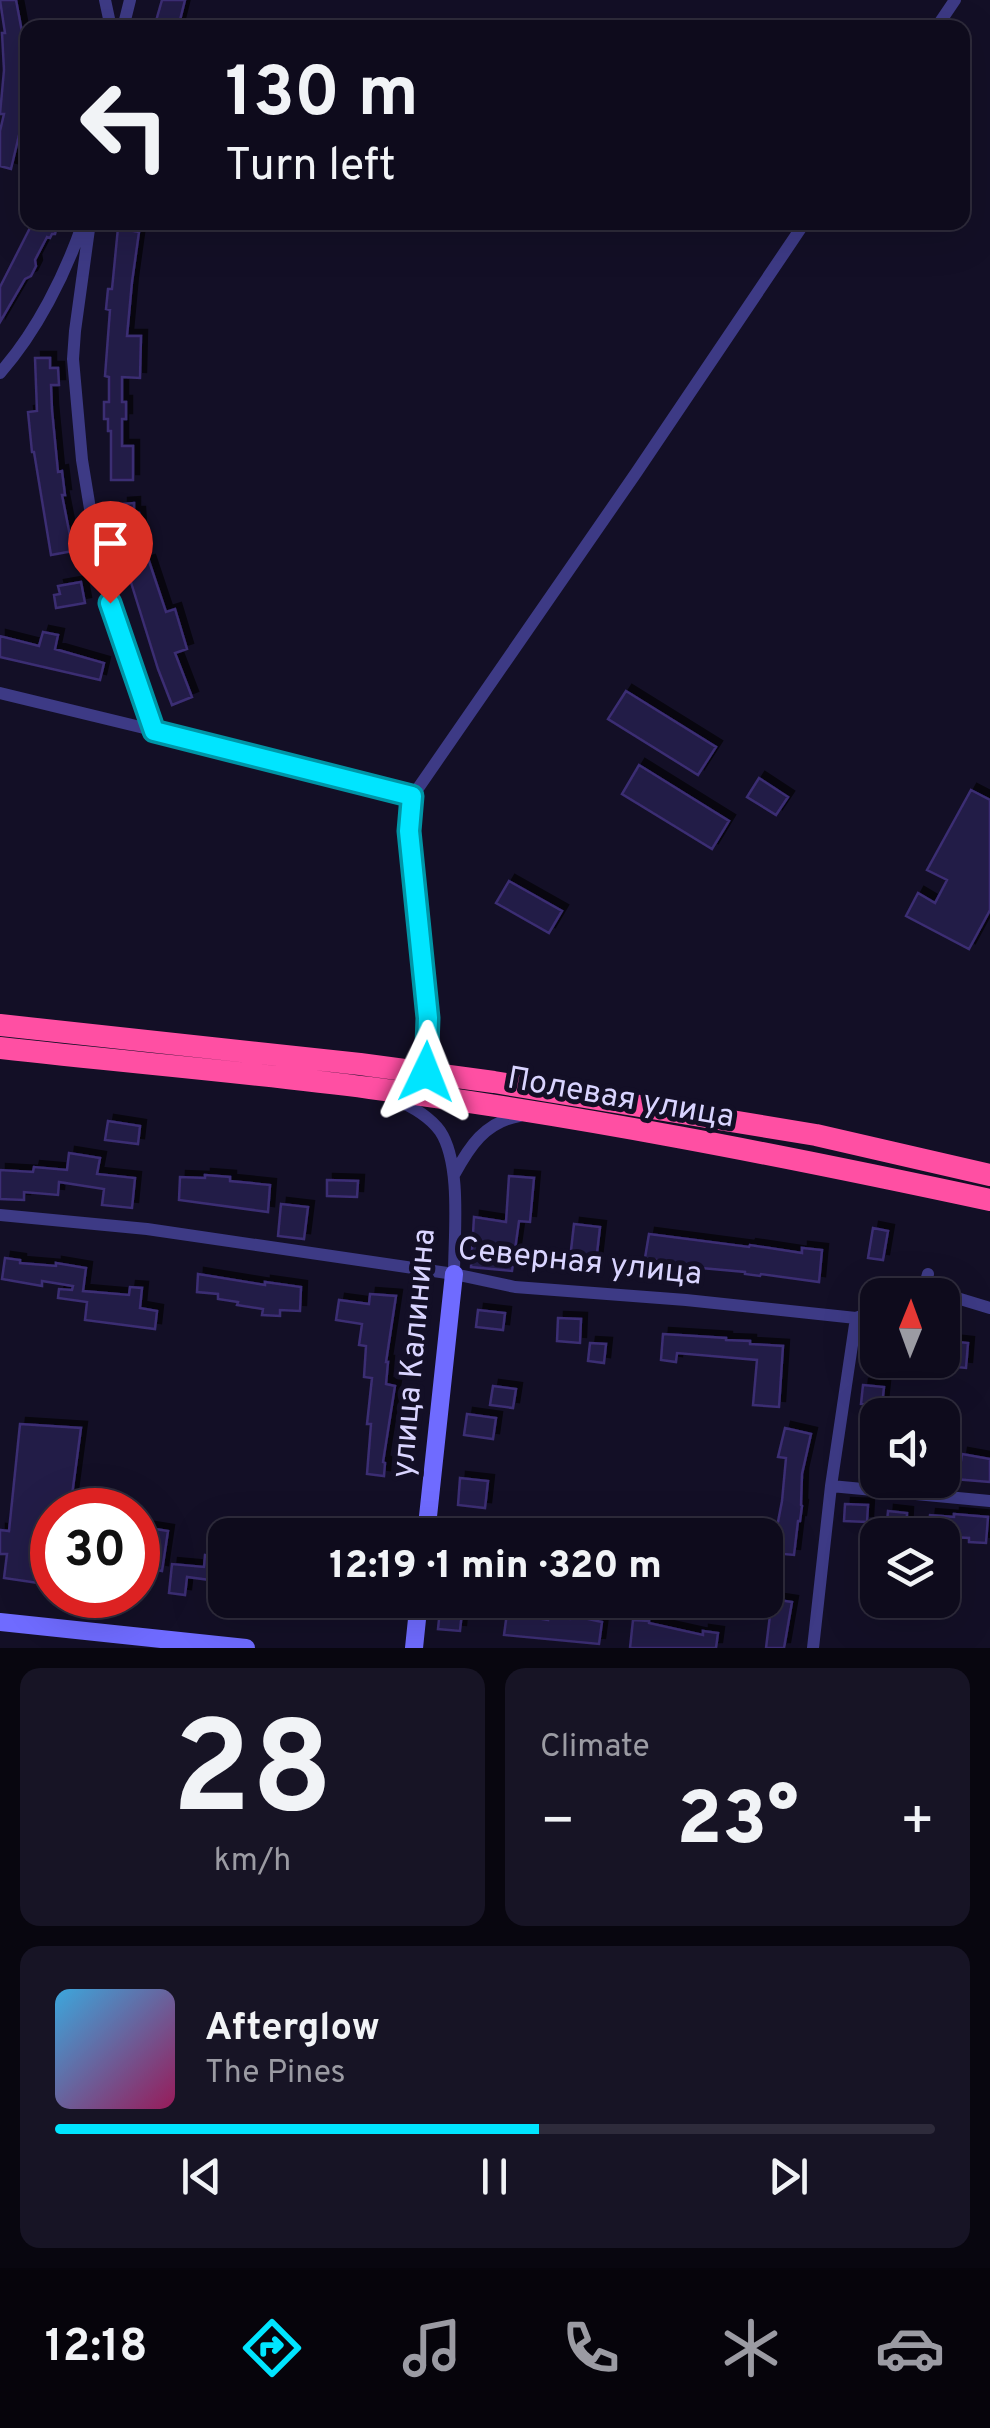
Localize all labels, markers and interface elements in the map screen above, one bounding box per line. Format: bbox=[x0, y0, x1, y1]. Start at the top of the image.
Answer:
text: 130 m bbox=[225, 52, 419, 141]
icon: left bbox=[60, 60, 190, 190]
text: Turn left bbox=[225, 139, 396, 196]
pin bbox=[68, 501, 153, 604]
icon: arrive bbox=[83, 516, 138, 571]
position arrow bbox=[374, 1020, 478, 1124]
street label: Полевая улица bbox=[504, 1059, 737, 1139]
street label: улица Калинина bbox=[384, 1227, 446, 1480]
street label: Северная улица bbox=[456, 1230, 704, 1296]
north arrow bbox=[860, 1278, 960, 1378]
map controls bbox=[860, 1278, 960, 1618]
button: sound bbox=[860, 1398, 960, 1498]
speed limit sign: 30 bbox=[30, 1488, 160, 1618]
button: layers bbox=[860, 1518, 960, 1618]
text: 12:19 · 1 min · 320 m bbox=[329, 1543, 662, 1592]
text: 28 bbox=[172, 1694, 333, 1859]
text: Climate bbox=[540, 1728, 650, 1768]
text: 23° bbox=[676, 1776, 799, 1871]
text: − bbox=[540, 1789, 575, 1859]
text: + bbox=[900, 1789, 935, 1859]
text: km/h bbox=[214, 1842, 291, 1882]
text: Afterglow bbox=[205, 2005, 380, 2054]
text: The Pines bbox=[205, 2054, 346, 2094]
icon: previous bbox=[174, 2149, 229, 2204]
icon: pause bbox=[467, 2149, 522, 2204]
icon: next bbox=[761, 2149, 816, 2204]
icon: directions bbox=[237, 2313, 307, 2383]
icon: music bbox=[397, 2313, 467, 2383]
icon: phone bbox=[556, 2313, 626, 2383]
icon: climate bbox=[716, 2313, 786, 2383]
icon: car bbox=[875, 2313, 945, 2383]
text: 12:18 bbox=[45, 2320, 148, 2377]

